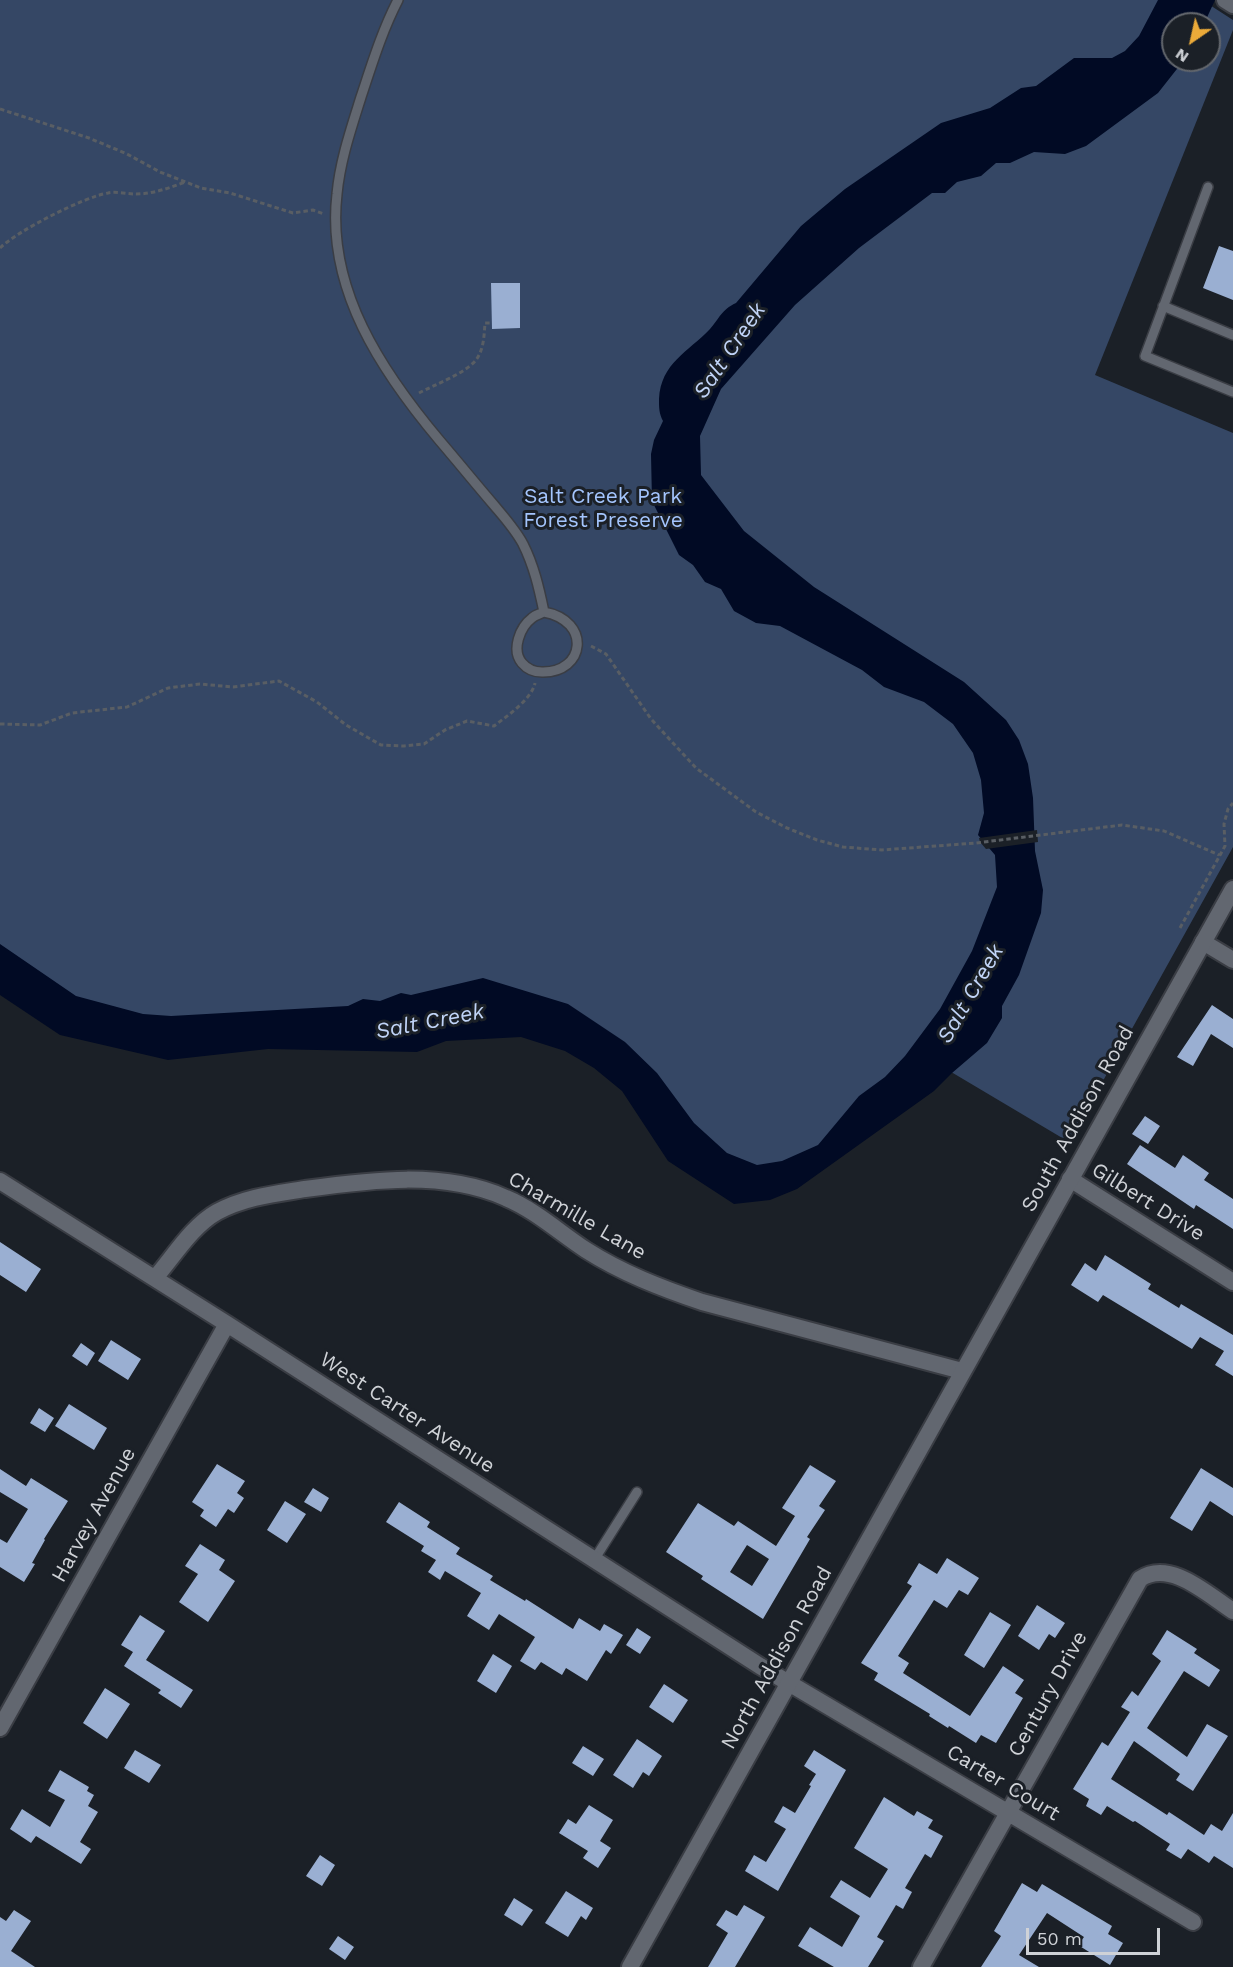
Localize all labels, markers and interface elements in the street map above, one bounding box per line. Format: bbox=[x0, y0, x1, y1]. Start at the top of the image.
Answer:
north arrow bbox=[1161, 12, 1221, 72]
text: N bbox=[1172, 44, 1192, 67]
water label: Salt Creek bbox=[688, 298, 772, 404]
park label: Salt Creek Park Forest Preserve bbox=[523, 484, 683, 534]
water label: Salt Creek bbox=[932, 940, 1010, 1048]
water label: Salt Creek bbox=[373, 999, 487, 1045]
street label: South Addison Road bbox=[1016, 1022, 1140, 1216]
street label: Gilbert Drive bbox=[1087, 1157, 1209, 1247]
street label: Charmille Lane bbox=[504, 1166, 650, 1266]
street label: West Carter Avenue bbox=[315, 1347, 499, 1479]
street label: Harvey Avenue bbox=[46, 1443, 142, 1587]
street label: North Addison Road bbox=[716, 1562, 838, 1754]
street label: Century Drive bbox=[1003, 1627, 1093, 1761]
street label: Carter Court bbox=[942, 1739, 1064, 1827]
scale bar bbox=[1029, 1916, 1162, 1954]
text: 50 m bbox=[1037, 1928, 1082, 1949]

